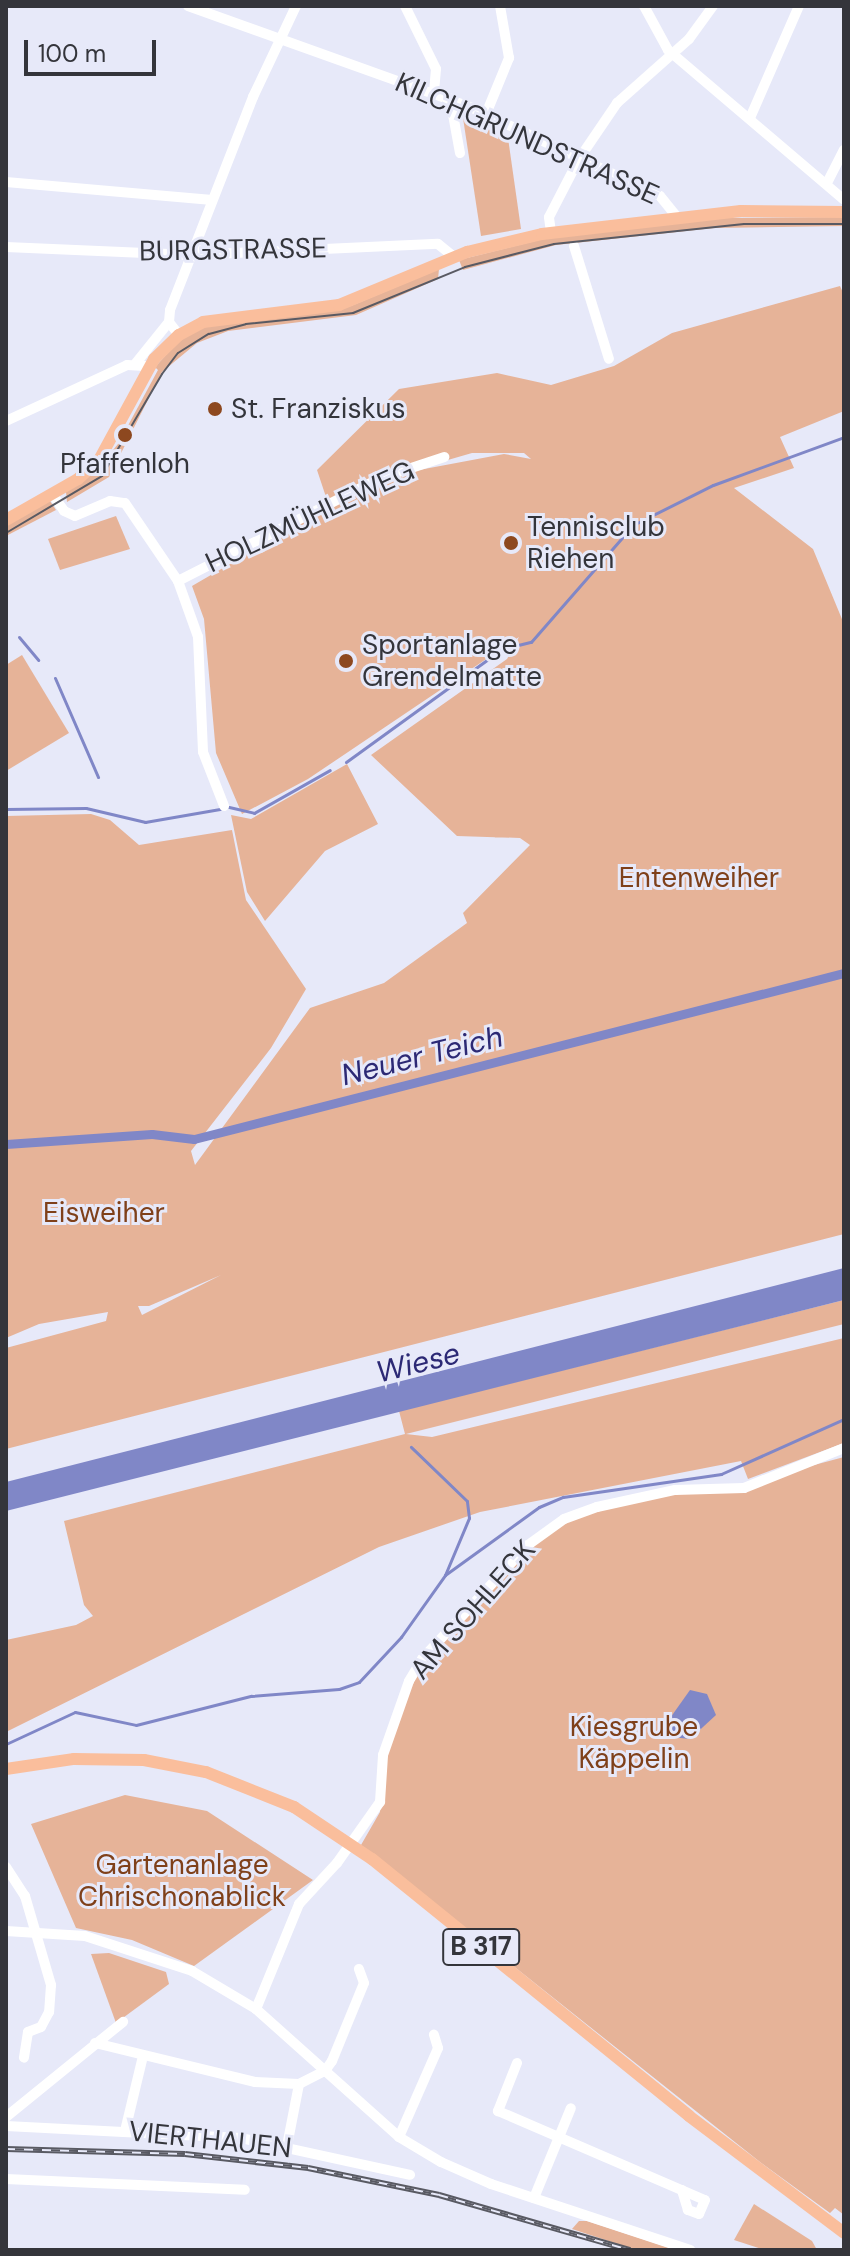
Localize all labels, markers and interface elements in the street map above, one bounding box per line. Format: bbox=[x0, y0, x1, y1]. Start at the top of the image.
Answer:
scale bar bbox=[28, 24, 160, 74]
text: 100 m bbox=[38, 38, 106, 69]
street label: KILCHGRUNDSTRASSE bbox=[390, 66, 664, 212]
street label: BURGSTRASSE bbox=[139, 232, 327, 268]
place label: St. Franziskus bbox=[231, 392, 406, 426]
marker: St. Franziskus bbox=[206, 400, 224, 418]
marker: Pfaffenloh bbox=[116, 426, 134, 444]
place label: Pfaffenloh bbox=[60, 447, 190, 481]
street label: HOLZMÜHLEWEG bbox=[200, 454, 420, 580]
place label: Tennisclub Riehen bbox=[527, 510, 665, 576]
marker: Tennisclub Riehen bbox=[502, 534, 520, 552]
place label: Sportanlage Grendelmatte bbox=[362, 628, 542, 694]
marker: Sportanlage Grendelmatte bbox=[337, 652, 355, 670]
park label: Entenweiher bbox=[619, 861, 779, 895]
water label: Neuer Teich bbox=[338, 1019, 506, 1093]
park label: Eisweiher bbox=[43, 1196, 165, 1230]
water label: Wiese bbox=[372, 1335, 464, 1391]
street label: AM SOHLECK bbox=[403, 1533, 543, 1687]
park label: Kiesgrube Käppelin bbox=[570, 1710, 698, 1776]
park label: Gartenanlage Chrischonablick bbox=[78, 1848, 286, 1914]
road number: B 317 bbox=[441, 1925, 521, 1969]
street label: VIERTHAUEN bbox=[127, 2115, 293, 2165]

